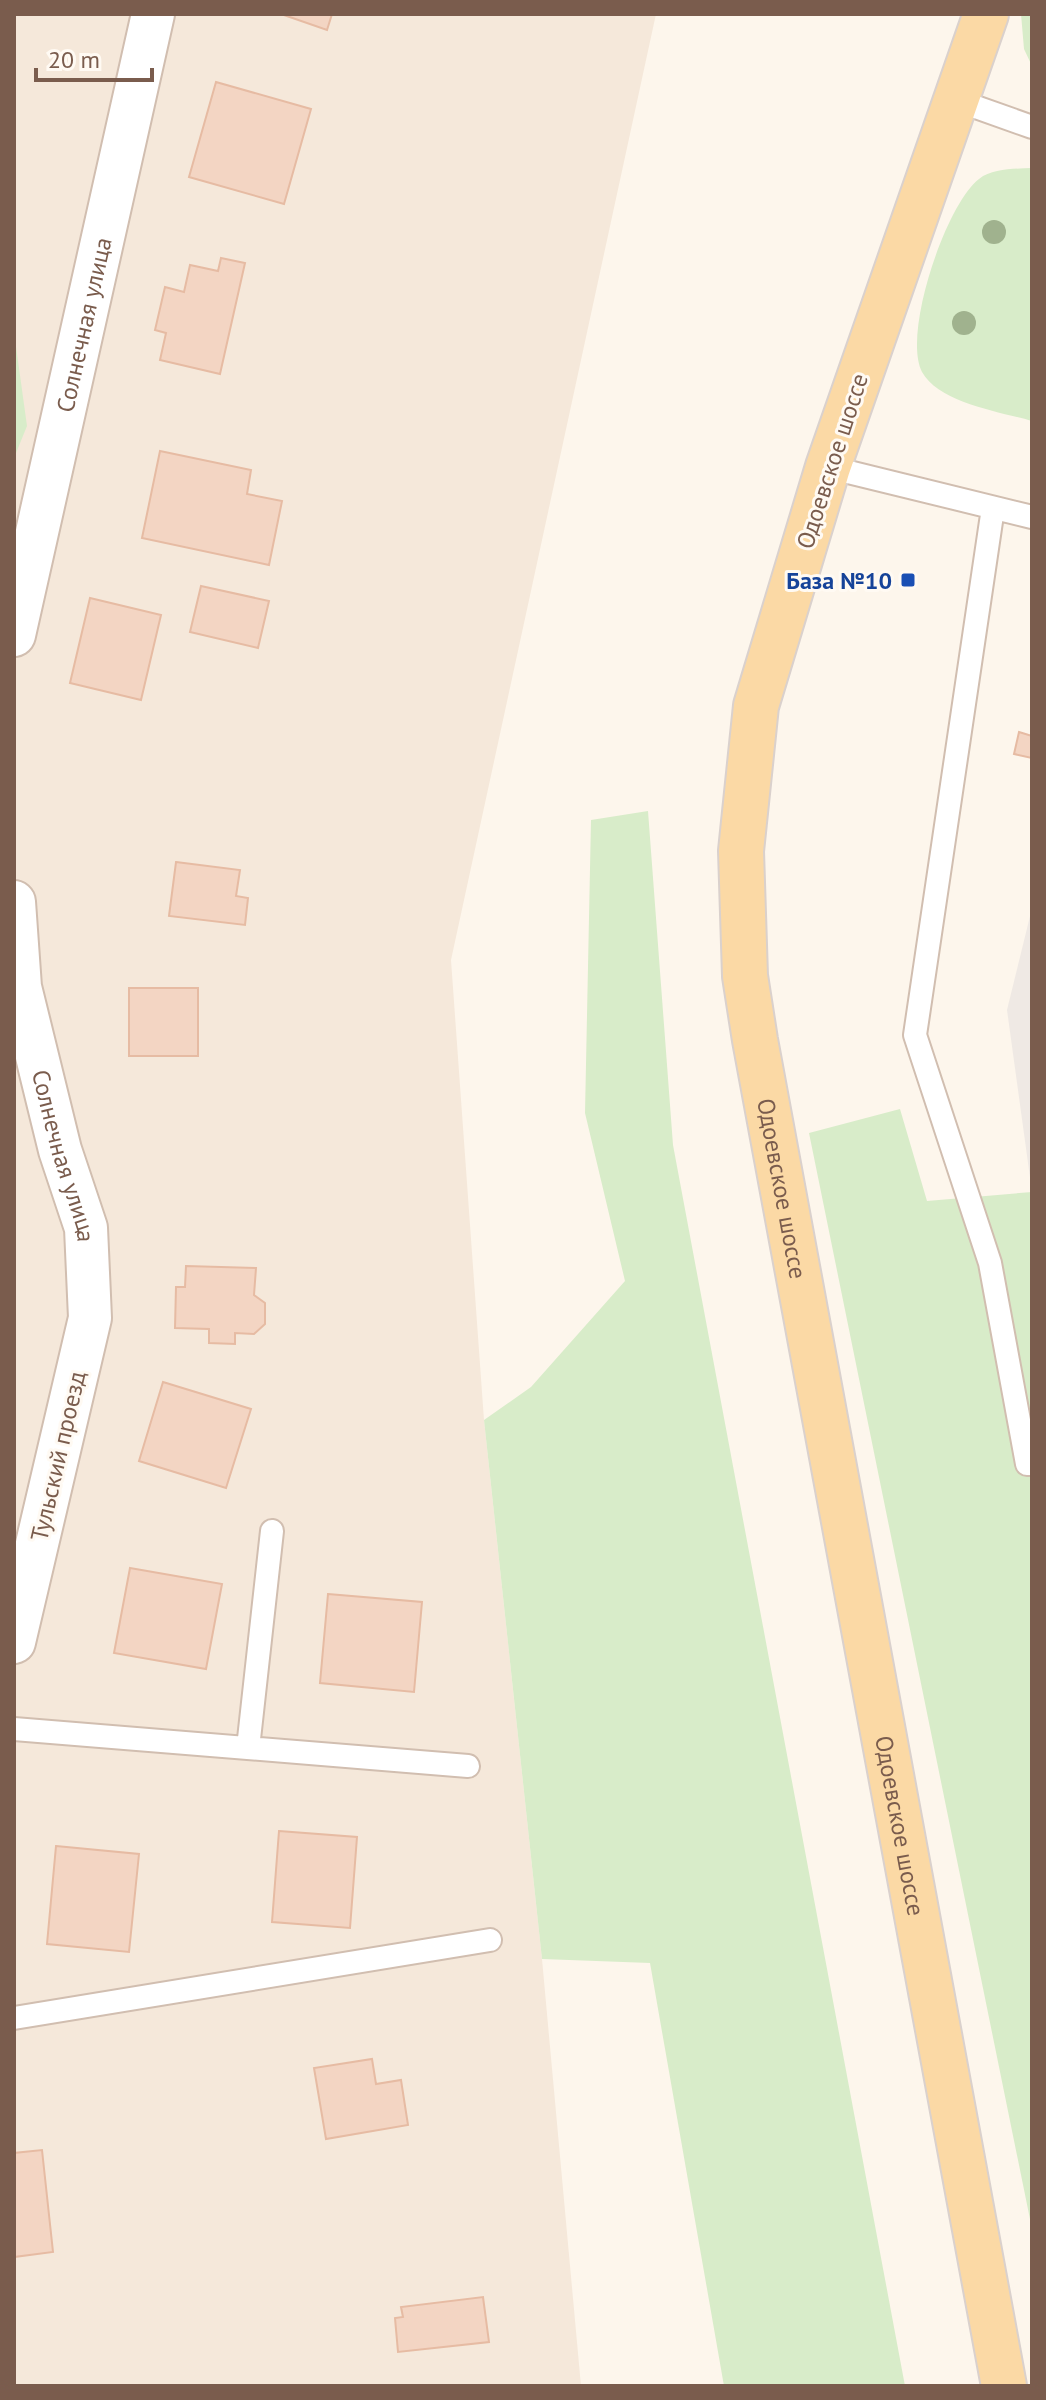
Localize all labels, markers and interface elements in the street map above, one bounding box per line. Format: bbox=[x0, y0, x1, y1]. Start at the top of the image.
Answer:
scale bar bbox=[36, 32, 152, 82]
text: 20 m bbox=[48, 44, 100, 75]
street label: Солнечная улица bbox=[49, 234, 118, 415]
street label: Одоевское шоссе bbox=[789, 369, 875, 553]
place label: База №10 bbox=[786, 565, 892, 596]
marker: База №10 bbox=[899, 571, 917, 589]
street label: Солнечная улица bbox=[25, 1066, 102, 1243]
street label: Одоевское шоссе bbox=[751, 1096, 814, 1281]
street label: Тульский проезд bbox=[23, 1368, 93, 1544]
street label: Одоевское шоссе bbox=[868, 1733, 932, 1918]

